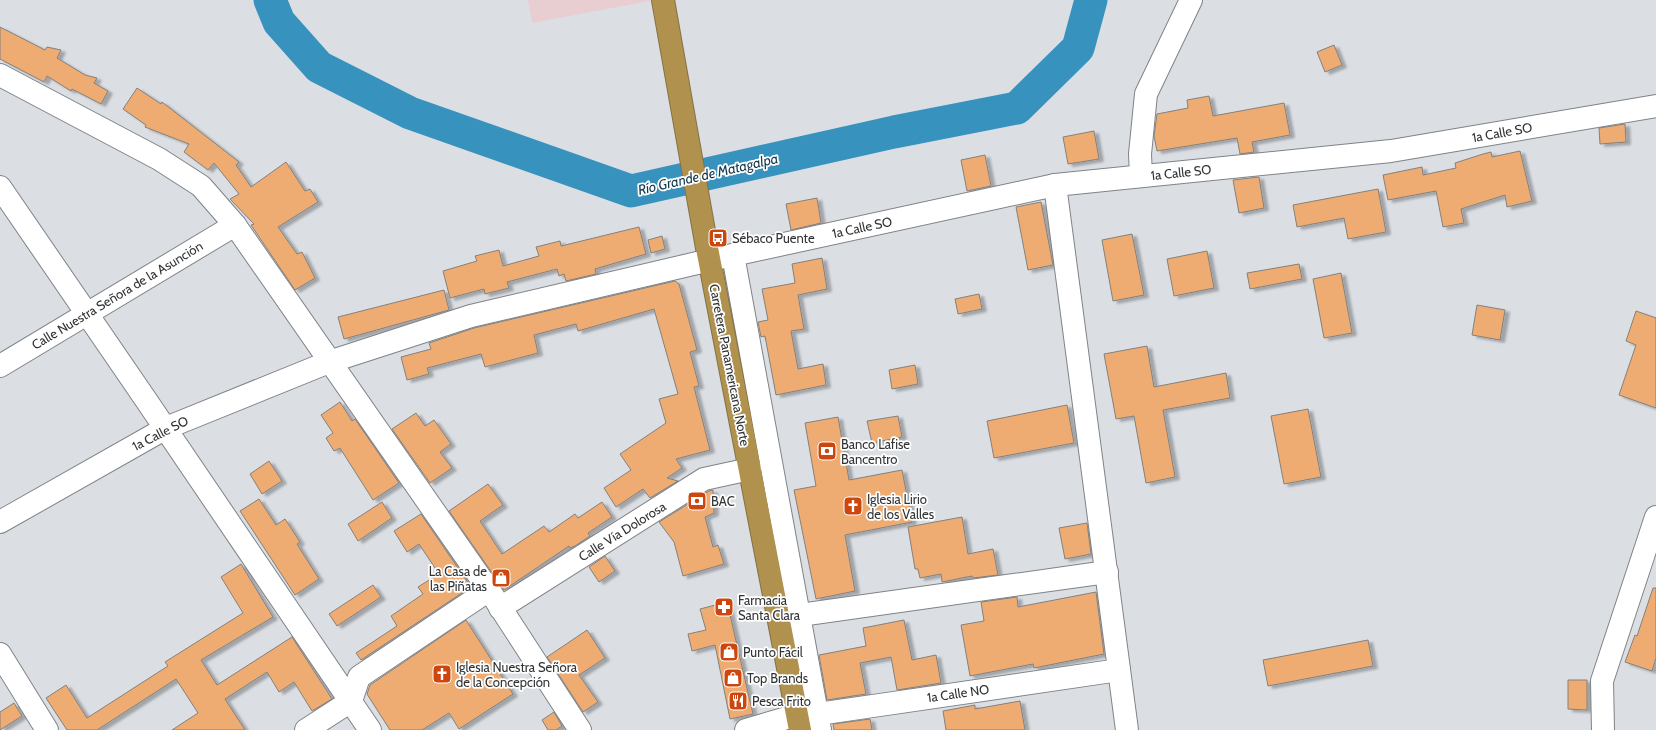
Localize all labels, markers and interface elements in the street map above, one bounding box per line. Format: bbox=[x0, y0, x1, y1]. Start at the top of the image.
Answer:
street label: 1a Calle SO bbox=[1471, 119, 1533, 145]
water label: Río Grande de Matagalpa bbox=[636, 149, 780, 199]
street label: 1a Calle SO bbox=[1150, 161, 1212, 183]
street label: 1a Calle SO bbox=[831, 213, 893, 241]
bus stop icon: Sébaco Puente bbox=[707, 227, 729, 249]
place label: Sébaco Puente bbox=[732, 230, 815, 246]
street label: Calle Nuestra Señora de la Asunción bbox=[29, 237, 205, 353]
street label: Carretera Panamericana Norte bbox=[706, 283, 754, 448]
street label: 1a Calle SO bbox=[129, 412, 191, 454]
place label: Banco Lafise Bancentro bbox=[841, 436, 910, 467]
bank icon: Banco Lafise Bancentro bbox=[816, 440, 838, 462]
bank icon: BAC bbox=[686, 490, 708, 512]
place label: Iglesia Lirio de los Valles bbox=[867, 491, 935, 522]
place label: BAC bbox=[711, 493, 735, 509]
church icon: Iglesia Lirio de los Valles bbox=[842, 495, 864, 517]
street label: Calle Vía Dolorosa bbox=[575, 497, 669, 564]
place label: La Casa de las Piñatas bbox=[429, 563, 488, 594]
shop icon: La Casa de las Piñatas bbox=[490, 567, 512, 589]
place label: Farmacia Santa Clara bbox=[738, 592, 801, 623]
pharmacy icon: Farmacia Santa Clara bbox=[713, 596, 735, 618]
shop icon: Punto Fácil bbox=[718, 641, 740, 663]
place label: Punto Fácil bbox=[743, 644, 803, 660]
place label: Iglesia Nuestra Señora de la Concepción bbox=[456, 659, 578, 690]
church icon: Iglesia Nuestra Señora de la Concepción bbox=[431, 663, 453, 685]
shop icon: Top Brands bbox=[722, 667, 744, 689]
place label: Top Brands bbox=[747, 670, 809, 686]
street label: 1a Calle NO bbox=[926, 681, 990, 705]
restaurant icon: Pesca Frito bbox=[727, 690, 749, 712]
place label: Pesca Frito bbox=[752, 693, 811, 709]

